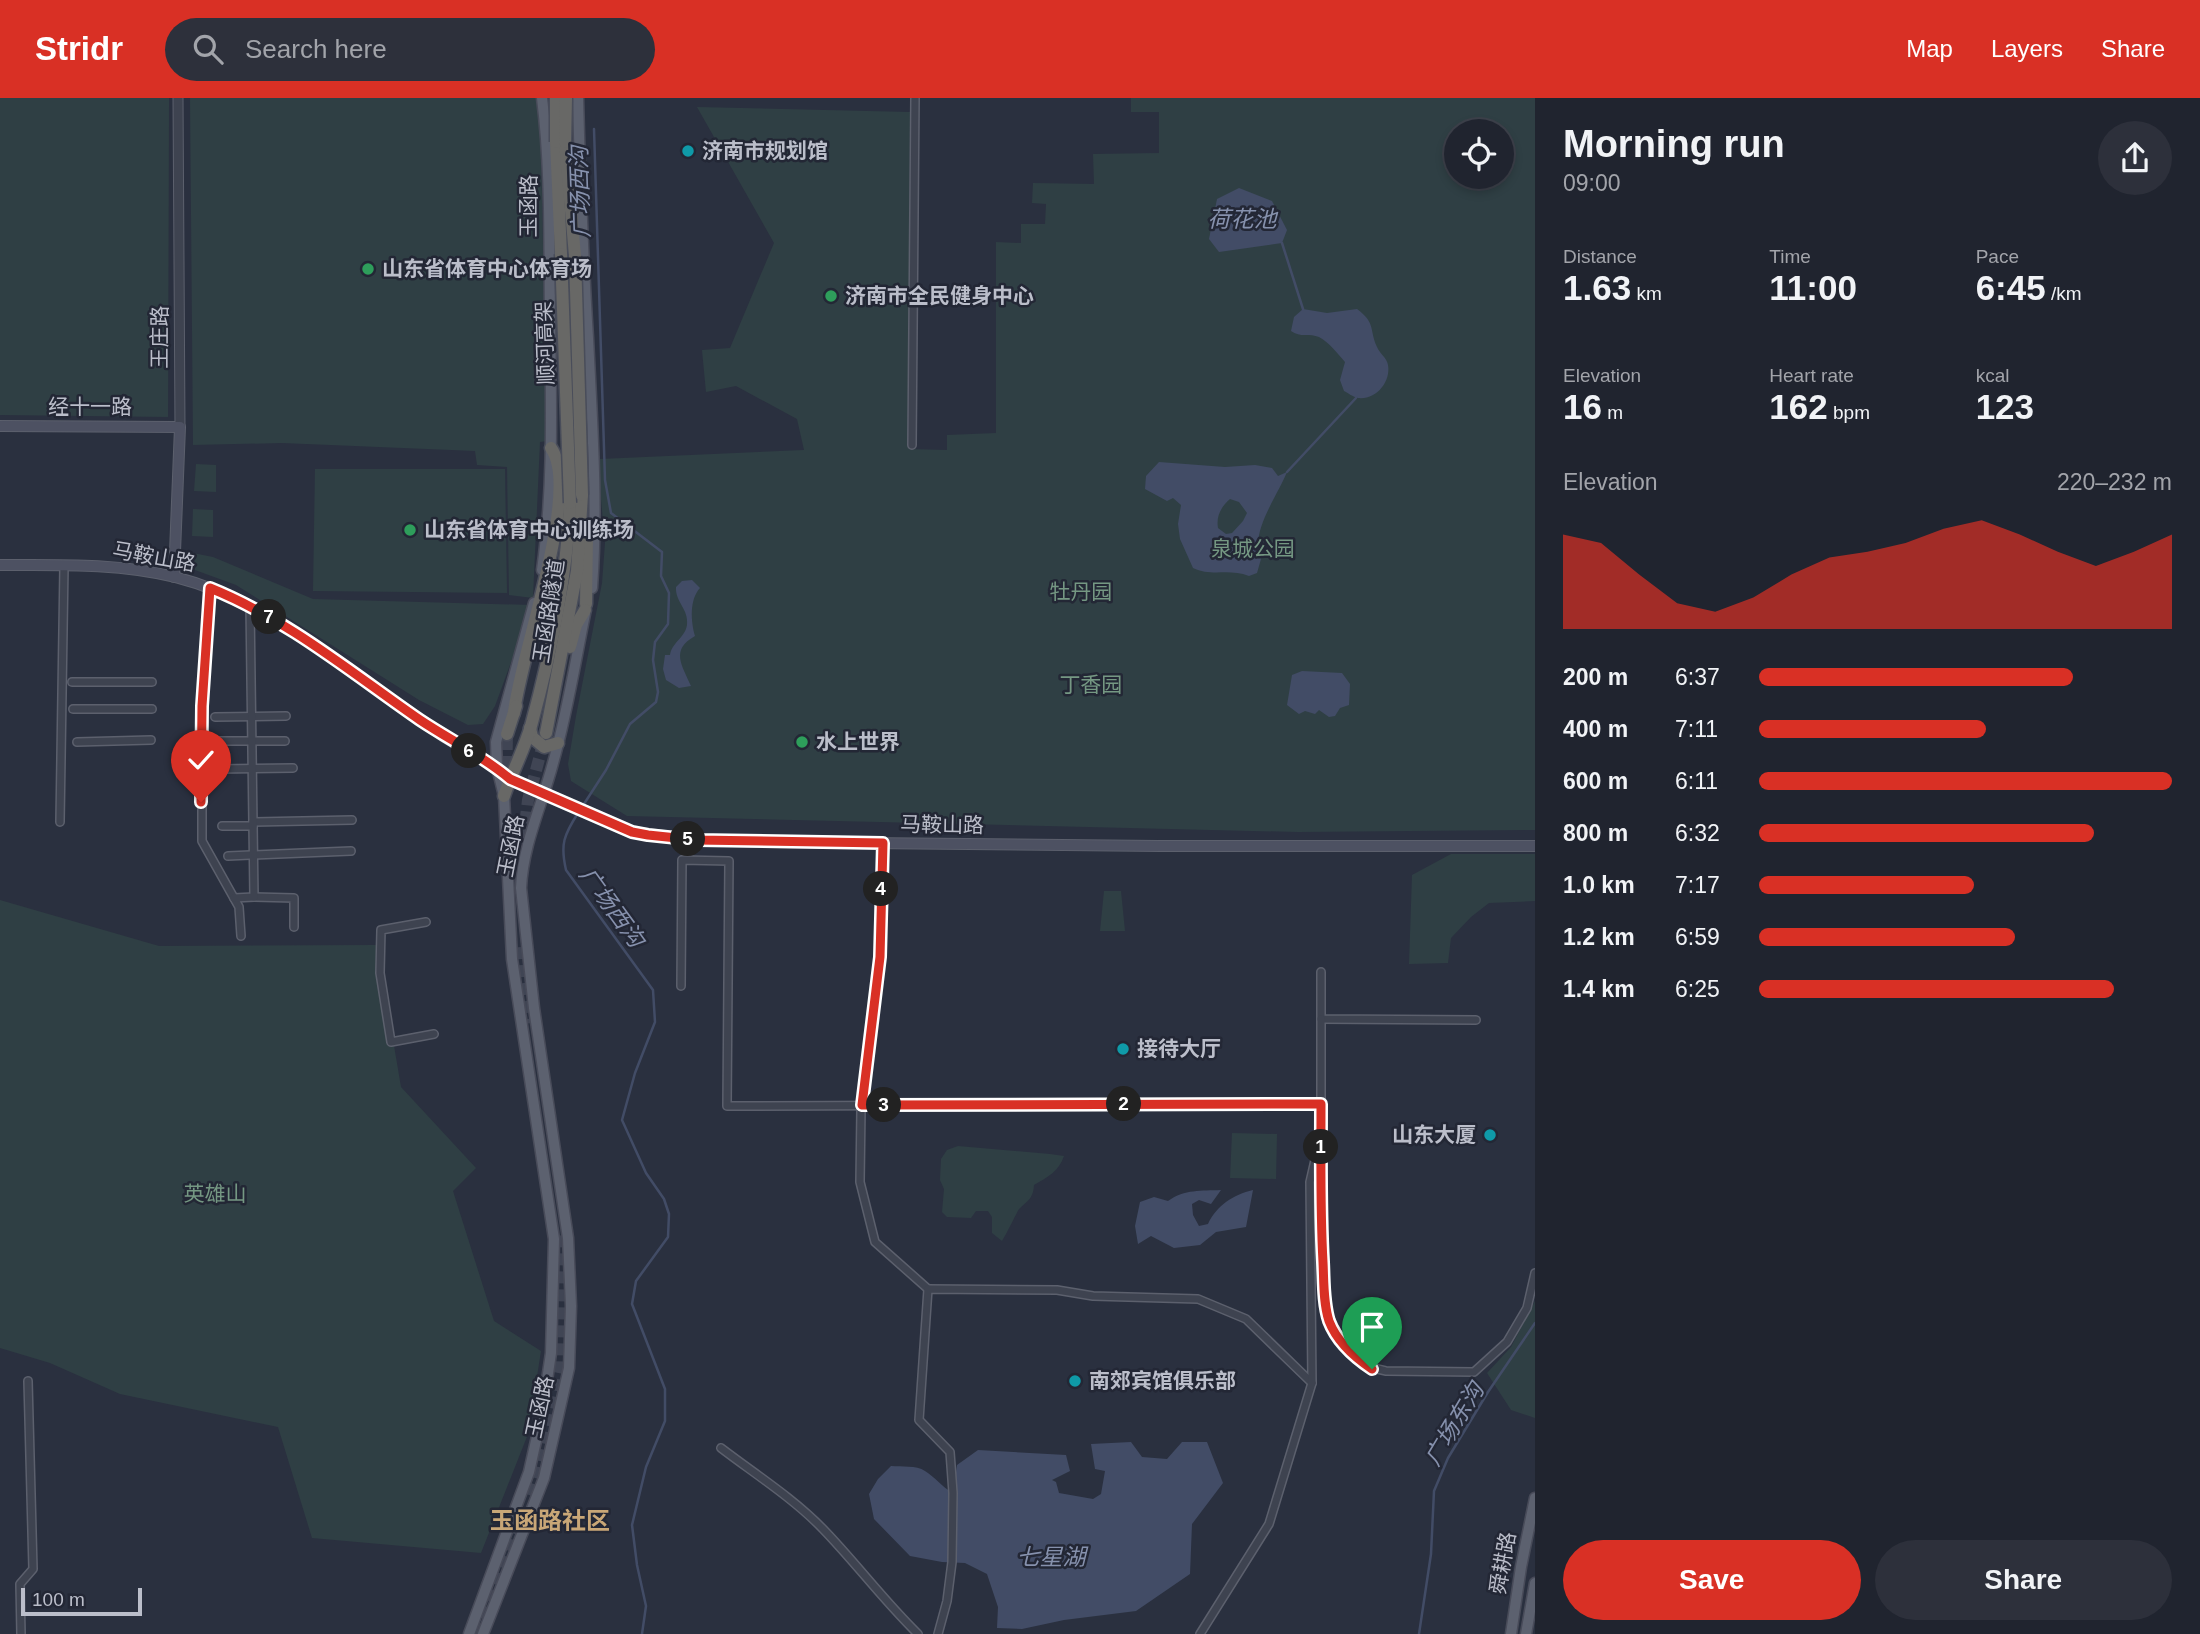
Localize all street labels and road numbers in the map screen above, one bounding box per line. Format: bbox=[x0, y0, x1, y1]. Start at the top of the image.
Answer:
street label: 玉函路 bbox=[517, 175, 540, 238]
street label: 顺河高架 bbox=[532, 301, 557, 385]
street label: 王庄路 bbox=[148, 306, 171, 369]
street label: 经十一路 bbox=[48, 395, 132, 418]
street label: 马鞍山路 bbox=[111, 538, 197, 575]
street label: 玉函路隧道 bbox=[529, 557, 568, 665]
street label: 马鞍山路 bbox=[900, 812, 984, 837]
street label: 玉函路 bbox=[493, 813, 528, 879]
street label: 玉函路 bbox=[522, 1374, 557, 1440]
street label: 舜耕路 bbox=[1486, 1530, 1519, 1596]

